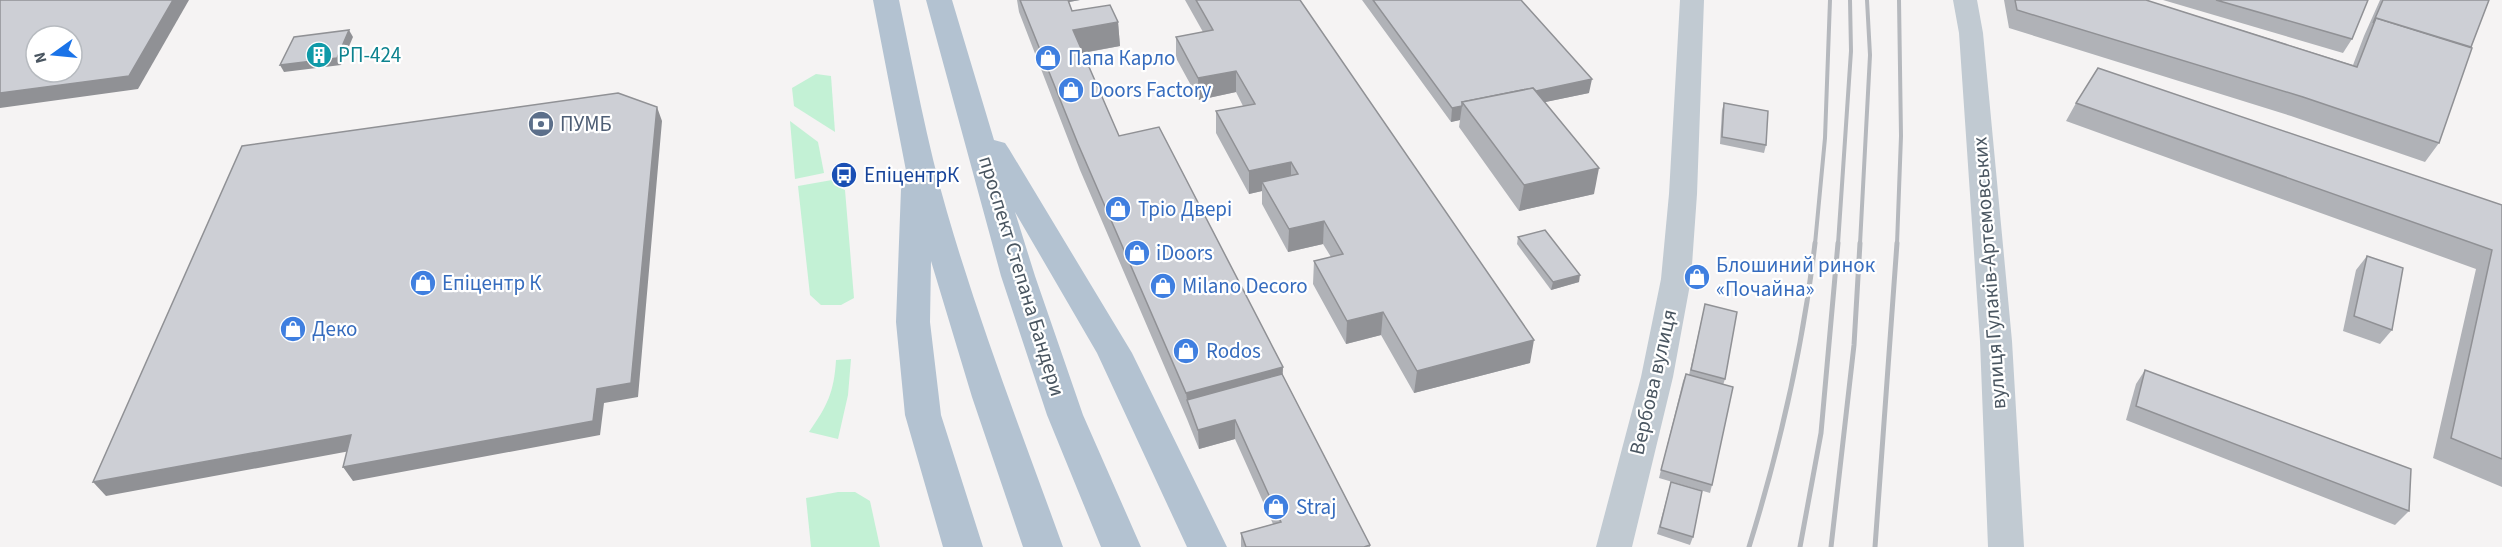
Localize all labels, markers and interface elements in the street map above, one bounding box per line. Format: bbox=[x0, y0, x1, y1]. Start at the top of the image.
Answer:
north arrow bbox=[24, 24, 84, 84]
building icon: РП-424 bbox=[304, 40, 334, 70]
place label: РП-424 bbox=[338, 40, 401, 70]
shop icon: Папа Карло bbox=[1033, 43, 1063, 73]
place label: Папа Карло bbox=[1068, 43, 1175, 73]
text: N bbox=[28, 50, 52, 66]
shop icon: Doors Factory bbox=[1056, 75, 1086, 105]
place label: Doors Factory bbox=[1090, 75, 1212, 105]
bank icon: ПУМБ bbox=[526, 109, 556, 139]
place label: ПУМБ bbox=[560, 109, 612, 139]
street label: вулиця Гулаків-Артемовських bbox=[1964, 135, 2013, 410]
street label: проспект Степана Бандери bbox=[971, 152, 1073, 400]
bus stop icon: ЕпіцентрК bbox=[829, 160, 859, 190]
place label: ЕпіцентрК bbox=[864, 160, 960, 190]
shop icon: Тріо Двері bbox=[1103, 194, 1133, 224]
place label: Тріо Двері bbox=[1138, 194, 1232, 224]
shop icon: iDoors bbox=[1122, 238, 1152, 268]
place label: iDoors bbox=[1156, 238, 1213, 268]
place label: Блошиний ринок «Почайна» bbox=[1716, 250, 1876, 304]
shop icon: Блошиний ринок «Почайна» bbox=[1682, 262, 1712, 292]
shop icon: Епіцентр К bbox=[408, 268, 438, 298]
place label: Епіцентр К bbox=[442, 268, 542, 298]
shop icon: Milano Decoro bbox=[1148, 271, 1178, 301]
place label: Milano Decoro bbox=[1182, 271, 1308, 301]
street label: Вербова вулиця bbox=[1622, 306, 1684, 458]
shop icon: Деко bbox=[278, 314, 308, 344]
place label: Деко bbox=[312, 314, 357, 344]
shop icon: Rodos bbox=[1171, 336, 1201, 366]
place label: Rodos bbox=[1206, 336, 1261, 366]
shop icon: Straj bbox=[1261, 492, 1291, 522]
place label: Straj bbox=[1296, 492, 1336, 522]

